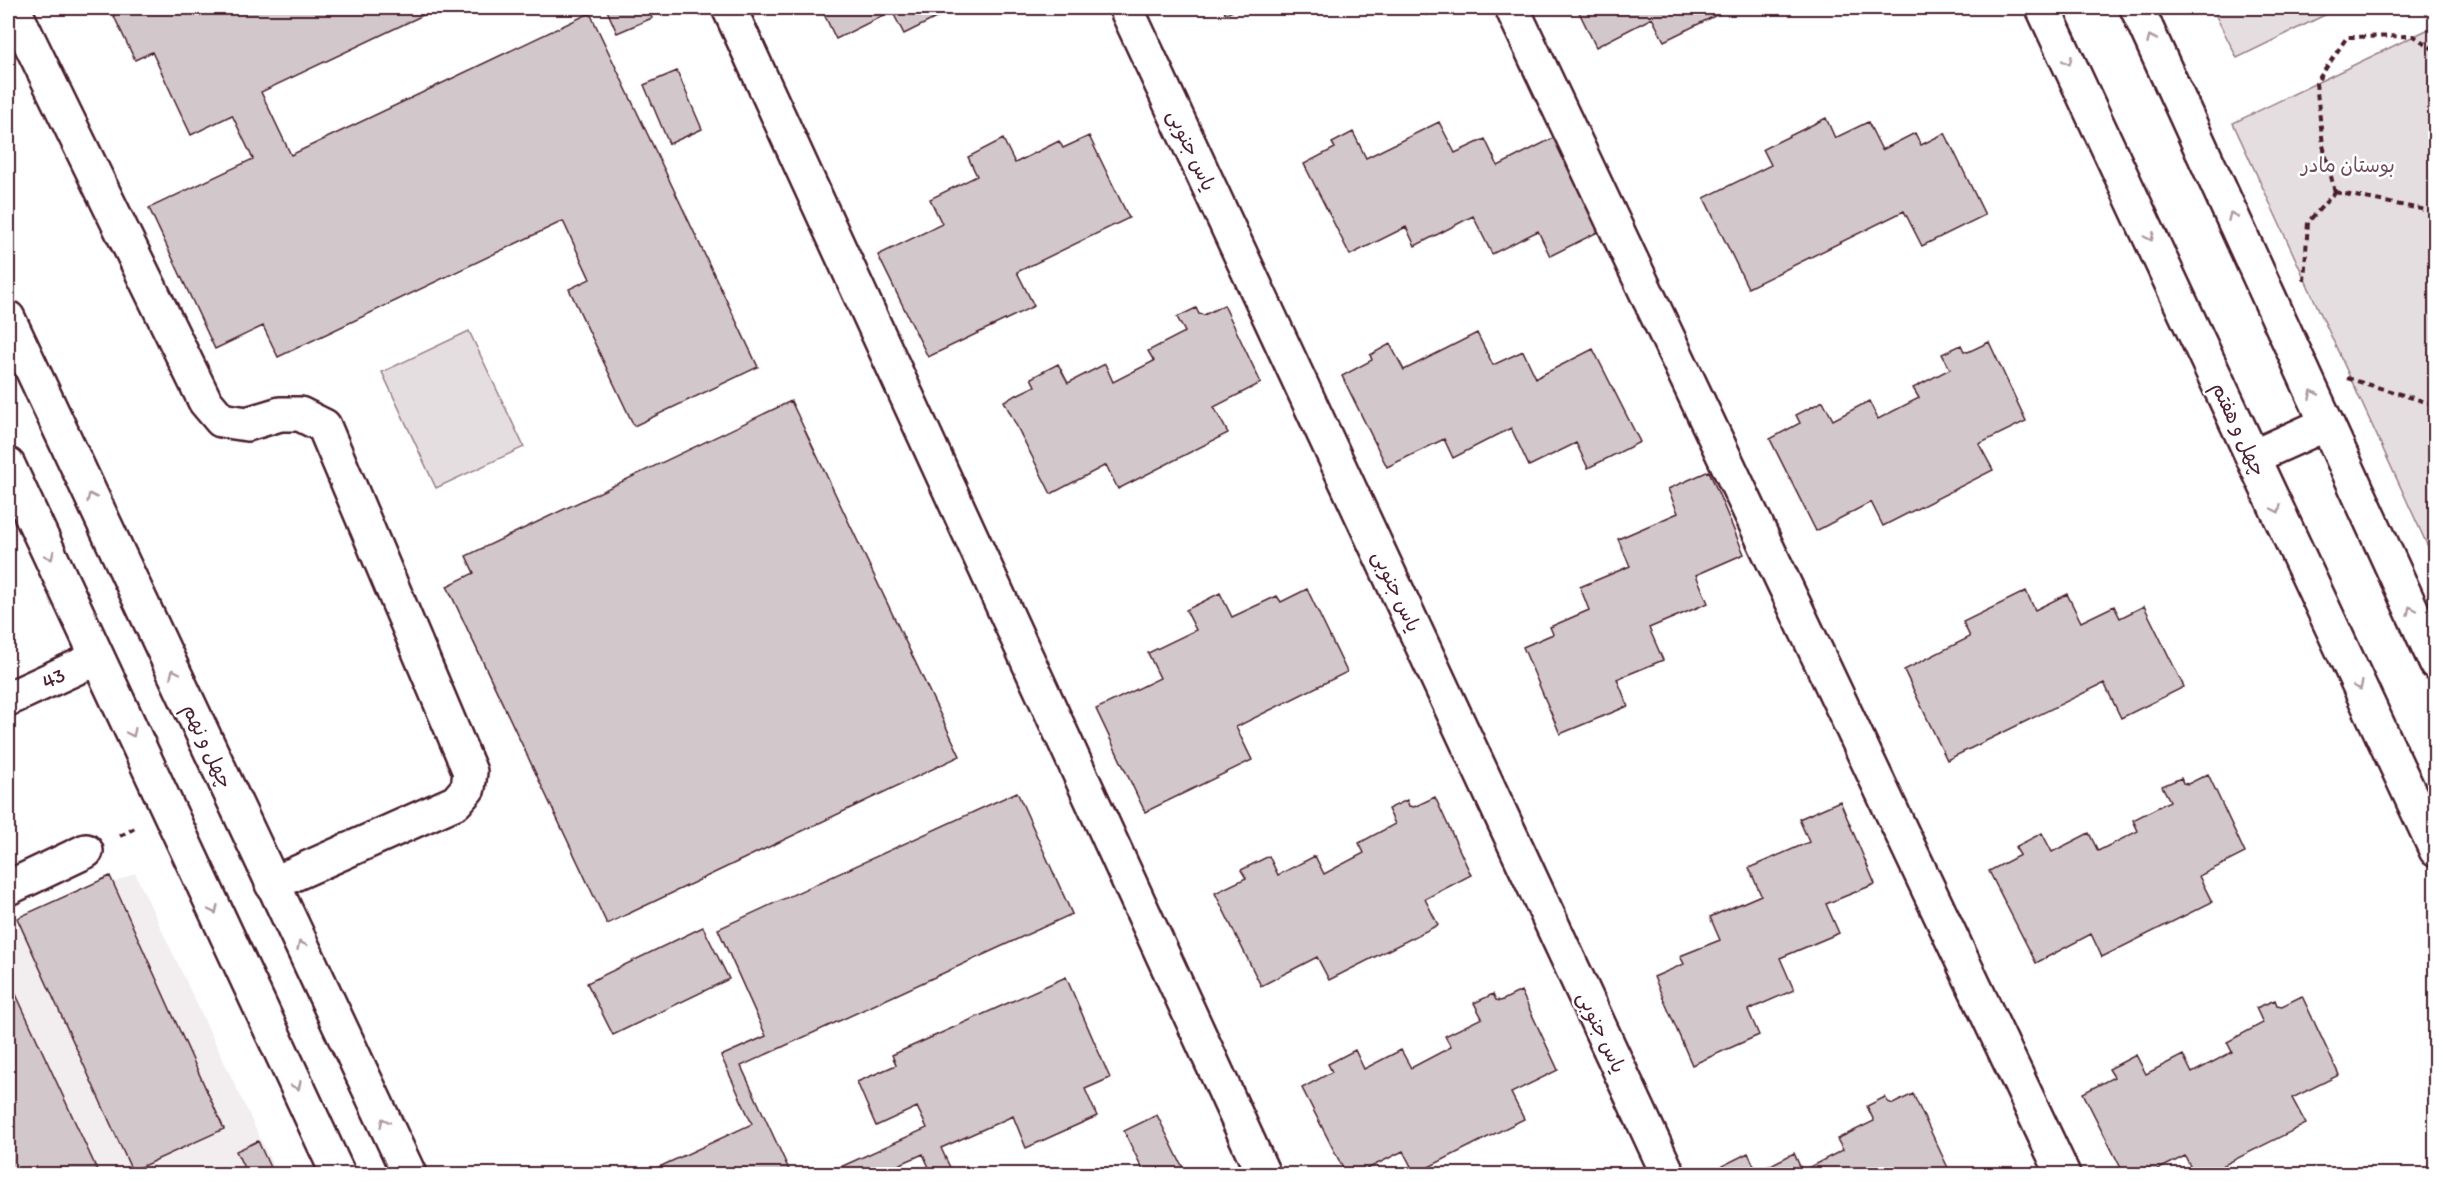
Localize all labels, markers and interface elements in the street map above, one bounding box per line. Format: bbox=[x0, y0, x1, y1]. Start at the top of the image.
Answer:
one-way arrow bbox=[2147, 34, 2159, 45]
one-way arrow bbox=[2060, 54, 2072, 65]
street label: یاس جنوبی bbox=[1161, 105, 1221, 195]
park label: بوستان مادر bbox=[2299, 153, 2395, 177]
one-way arrow bbox=[2227, 212, 2239, 223]
one-way arrow bbox=[2143, 231, 2155, 242]
street label: چهل و هفتم bbox=[2204, 378, 2271, 481]
one-way arrow bbox=[2308, 389, 2320, 400]
one-way arrow bbox=[87, 492, 99, 503]
one-way arrow bbox=[2270, 503, 2282, 514]
street label: یاس جنوبی bbox=[1366, 546, 1426, 636]
one-way arrow bbox=[43, 549, 55, 560]
one-way arrow bbox=[2407, 605, 2419, 616]
street label: 43 bbox=[38, 662, 69, 694]
one-way arrow bbox=[169, 669, 181, 680]
one-way arrow bbox=[2352, 680, 2364, 691]
street label: چهل و نهم bbox=[175, 700, 238, 793]
one-way arrow bbox=[125, 726, 137, 737]
one-way arrow bbox=[207, 903, 219, 914]
one-way arrow bbox=[297, 940, 309, 951]
street label: یاس جنوبی bbox=[1571, 987, 1631, 1077]
one-way arrow bbox=[289, 1080, 301, 1091]
one-way arrow bbox=[379, 1117, 391, 1128]

